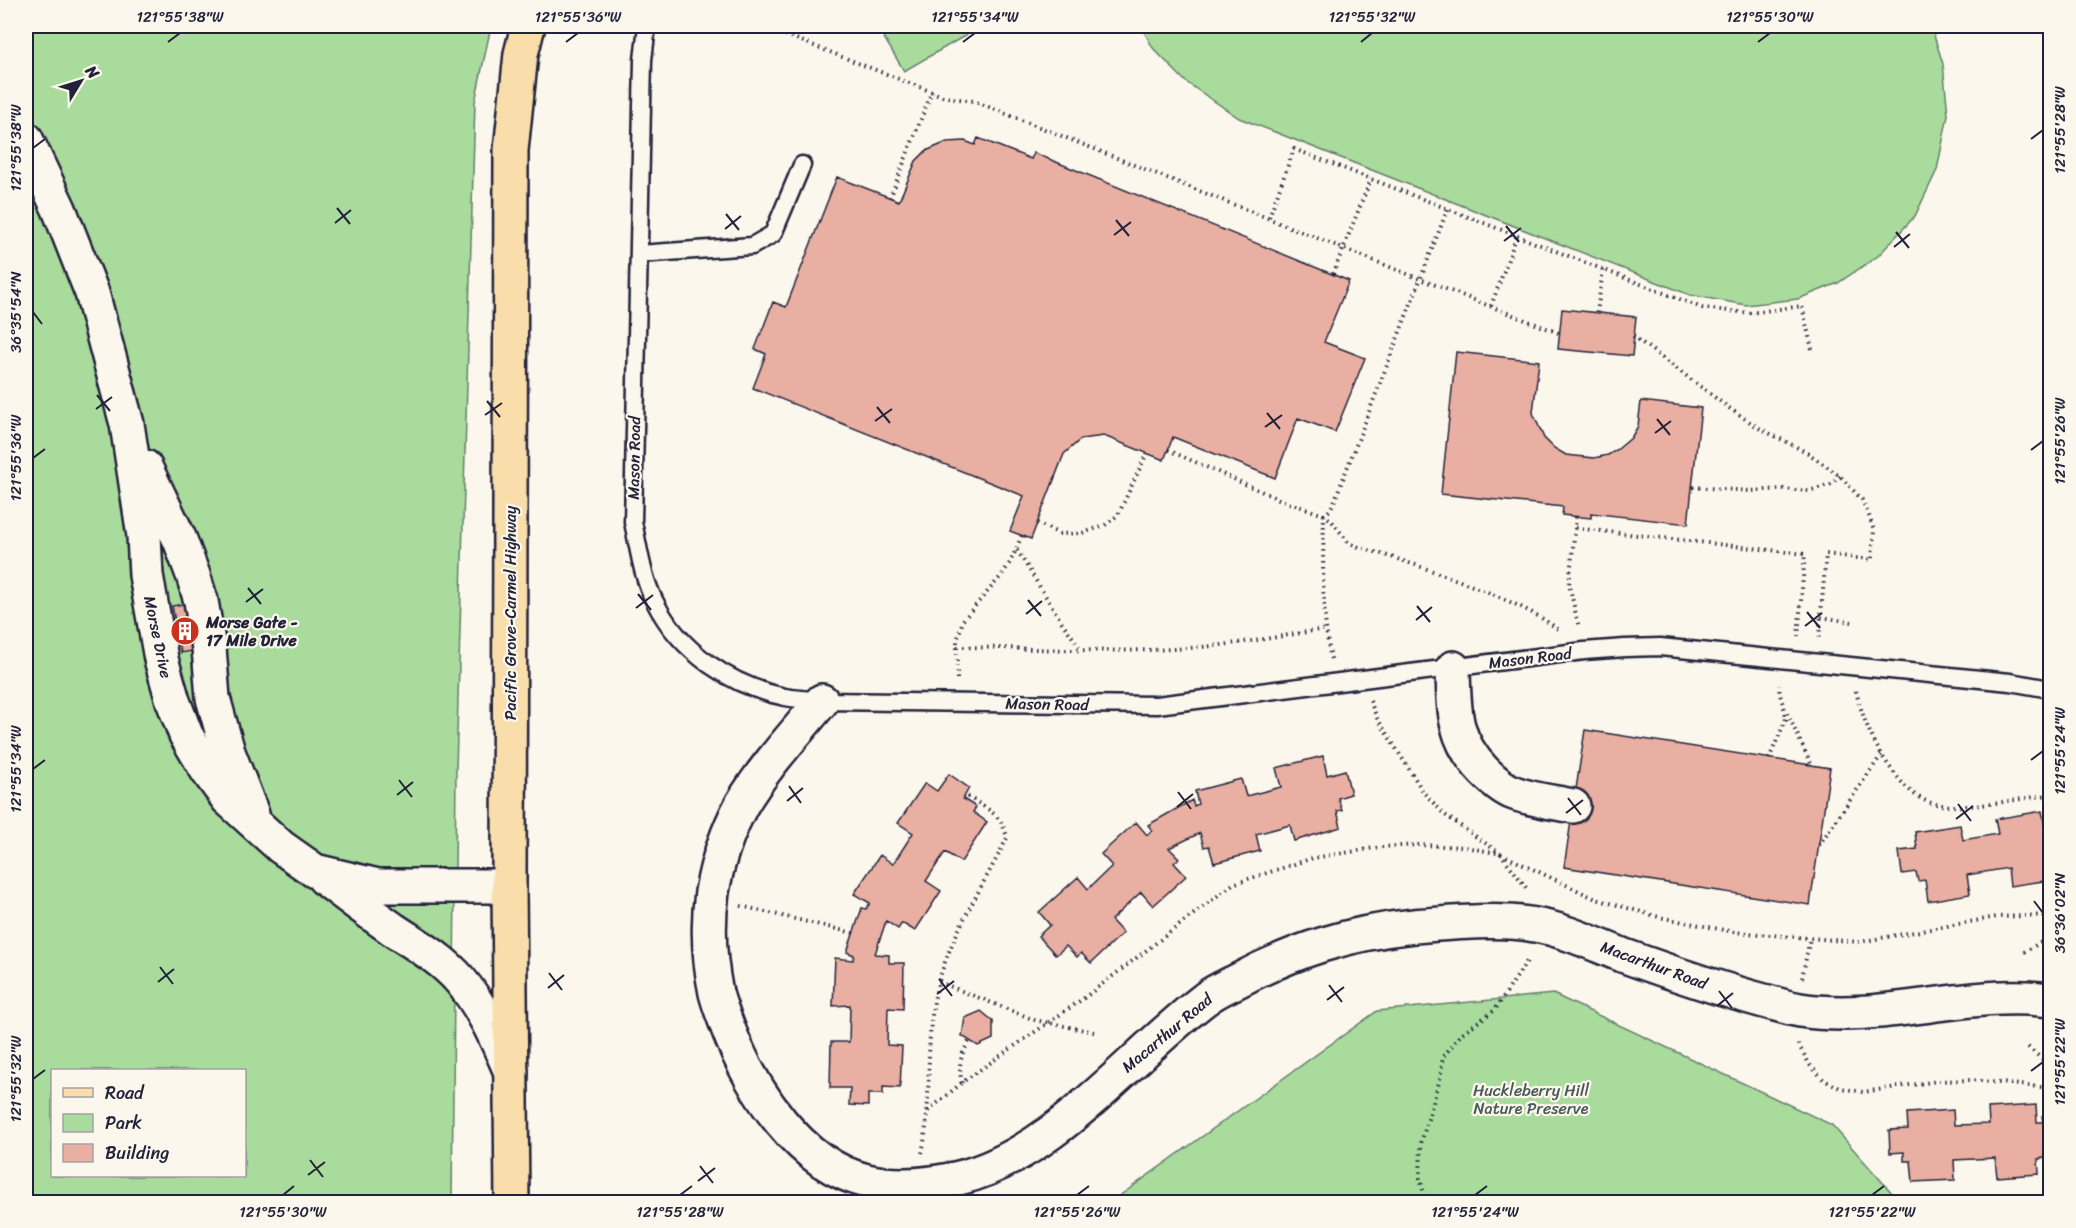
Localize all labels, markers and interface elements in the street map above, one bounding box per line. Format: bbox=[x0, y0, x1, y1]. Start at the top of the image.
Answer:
text: 121°55'38"W bbox=[137, 4, 224, 30]
text: 121°55'36"W bbox=[535, 4, 622, 30]
text: 121°55'34"W bbox=[931, 4, 1019, 30]
text: 121°55'32"W bbox=[1329, 4, 1416, 30]
text: 121°55'30"W bbox=[1726, 4, 1814, 30]
north arrow bbox=[51, 51, 111, 111]
text: N bbox=[77, 58, 108, 86]
text: 121°55'28"W bbox=[2047, 86, 2073, 174]
text: 121°55'38"W bbox=[3, 104, 29, 191]
text: 36°35'54"N bbox=[3, 271, 29, 353]
text: 121°55'26"W bbox=[2047, 397, 2073, 484]
text: 121°55'36"W bbox=[3, 414, 29, 501]
street label: Mason Road bbox=[619, 414, 649, 500]
street label: Pacific Grove-Carmel Highway bbox=[496, 505, 525, 720]
street label: Morse Drive bbox=[135, 593, 181, 681]
place label: Morse Gate - 17 Mile Drive bbox=[205, 608, 298, 655]
building icon: Morse Gate - 17 Mile Drive bbox=[169, 615, 201, 647]
street label: Mason Road bbox=[1487, 638, 1575, 677]
street label: Mason Road bbox=[1005, 689, 1091, 719]
text: 121°55'24"W bbox=[2047, 707, 2073, 795]
text: 121°55'34"W bbox=[3, 725, 29, 813]
text: 36°36'02"N bbox=[2047, 872, 2073, 953]
street label: Macarthur Road bbox=[1596, 932, 1713, 998]
street label: Macarthur Road bbox=[1115, 985, 1220, 1080]
text: 121°55'22"W bbox=[2047, 1018, 2073, 1105]
text: 121°55'32"W bbox=[3, 1035, 29, 1122]
legend bbox=[51, 1069, 246, 1177]
park label: Huckleberry Hill Nature Preserve bbox=[1473, 1076, 1589, 1123]
text: Road bbox=[105, 1077, 145, 1109]
text: Park bbox=[105, 1107, 142, 1139]
text: Building bbox=[105, 1137, 169, 1169]
text: 121°55'30"W bbox=[239, 1199, 327, 1225]
text: 121°55'28"W bbox=[636, 1199, 724, 1225]
text: 121°55'26"W bbox=[1034, 1199, 1121, 1225]
text: 121°55'24"W bbox=[1431, 1199, 1519, 1225]
text: 121°55'22"W bbox=[1829, 1199, 1916, 1225]

